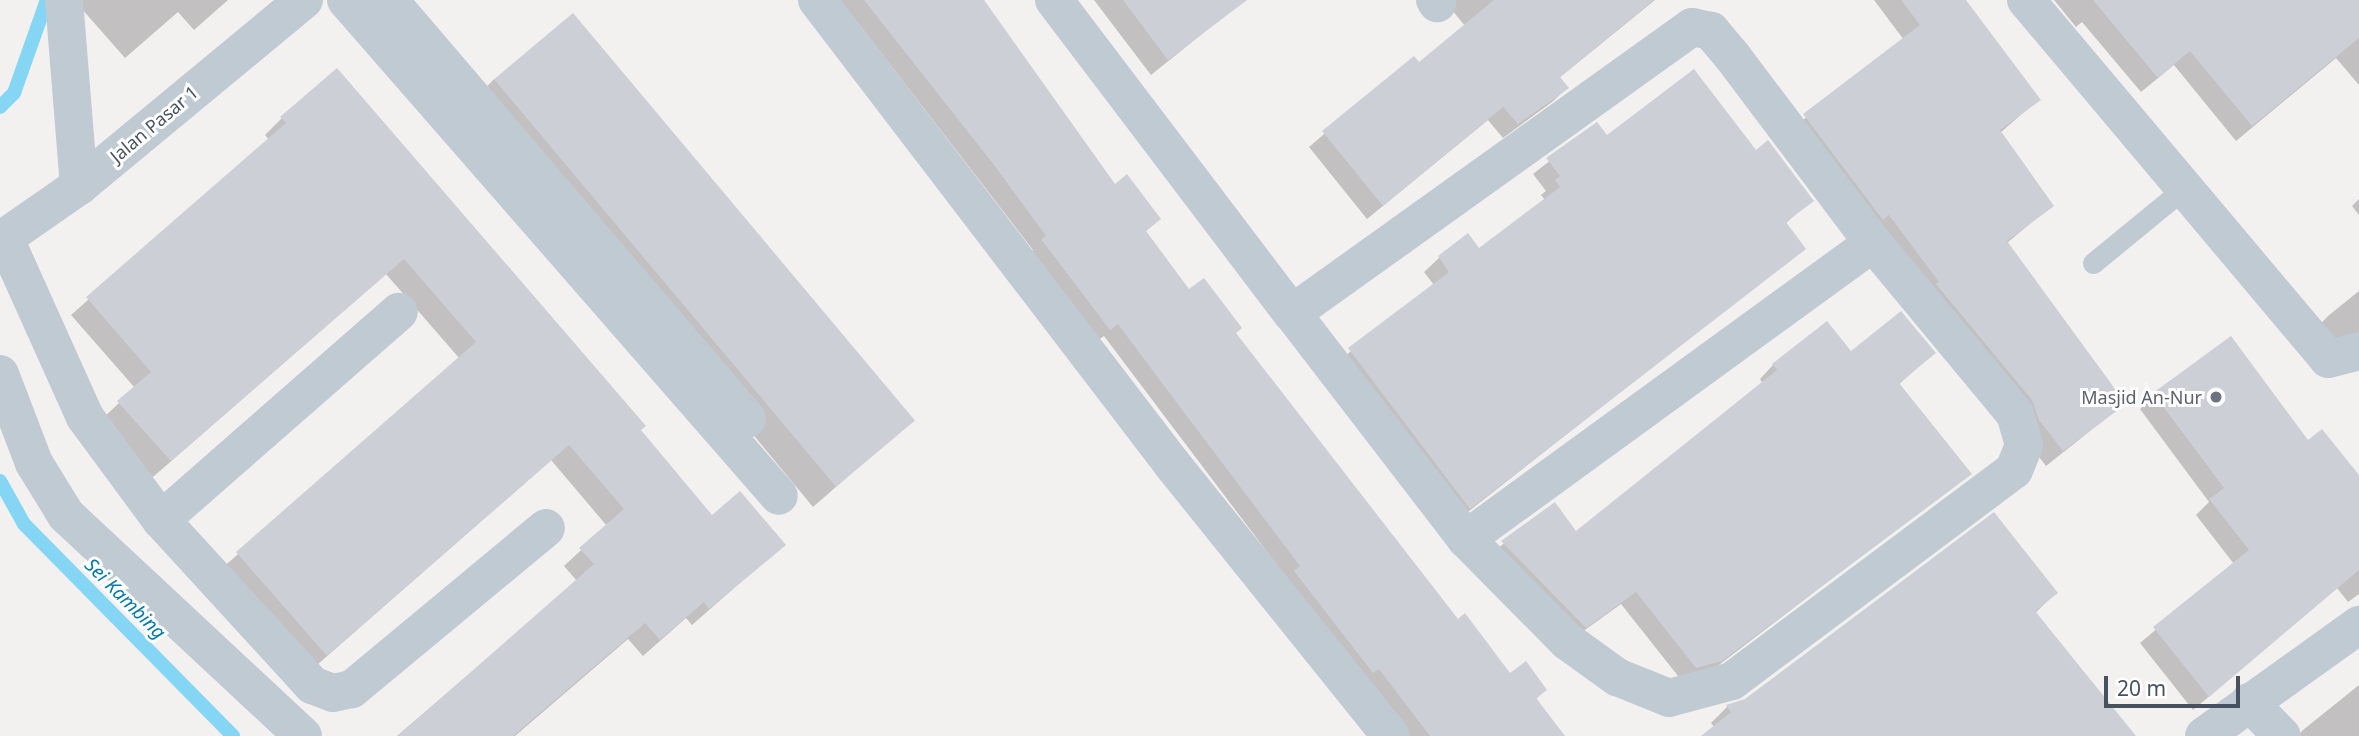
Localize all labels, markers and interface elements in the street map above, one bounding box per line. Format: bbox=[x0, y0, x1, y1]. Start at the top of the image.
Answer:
street label: Jalan Pasar 1 bbox=[106, 81, 202, 167]
place label: Masjid An-Nur bbox=[2081, 386, 2202, 408]
marker: Masjid An-Nur bbox=[2208, 389, 2224, 405]
water label: Sei Kambing bbox=[80, 554, 170, 644]
scale bar bbox=[2107, 662, 2244, 706]
text: 20 m bbox=[2117, 674, 2166, 702]

